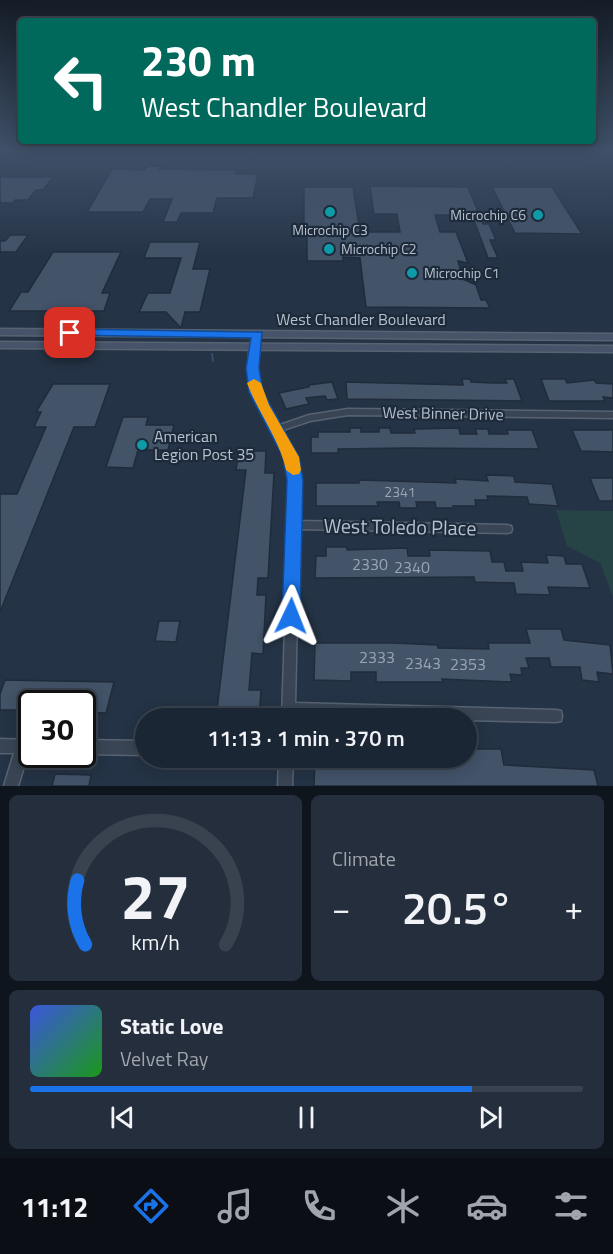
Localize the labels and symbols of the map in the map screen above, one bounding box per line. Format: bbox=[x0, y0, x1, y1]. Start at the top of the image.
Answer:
place label: Microchip C6 bbox=[450, 204, 526, 225]
marker: Microchip C3 bbox=[323, 205, 337, 219]
marker: Microchip C6 bbox=[531, 208, 545, 222]
place label: Microchip C3 bbox=[292, 219, 368, 240]
place label: Microchip C2 bbox=[341, 238, 417, 259]
marker: Microchip C2 bbox=[322, 242, 336, 256]
place label: Microchip C1 bbox=[424, 262, 500, 283]
marker: Microchip C1 bbox=[405, 266, 419, 280]
pin bbox=[44, 307, 95, 358]
street label: West Chandler Boulevard bbox=[276, 307, 446, 331]
street label: West Binner Drive bbox=[382, 400, 504, 426]
place label: American Legion Post 35 bbox=[154, 424, 254, 466]
marker: American Legion Post 35 bbox=[135, 438, 149, 452]
house number: 2341 bbox=[384, 481, 416, 502]
street label: West Toledo Place bbox=[323, 510, 477, 543]
house number: 2330 bbox=[352, 552, 388, 576]
house number: 2340 bbox=[394, 555, 430, 579]
position arrow bbox=[259, 584, 323, 648]
house number: 2333 bbox=[359, 645, 395, 669]
house number: 2343 bbox=[405, 651, 441, 675]
house number: 2353 bbox=[450, 652, 486, 676]
speed limit sign: 30 bbox=[18, 690, 96, 768]

